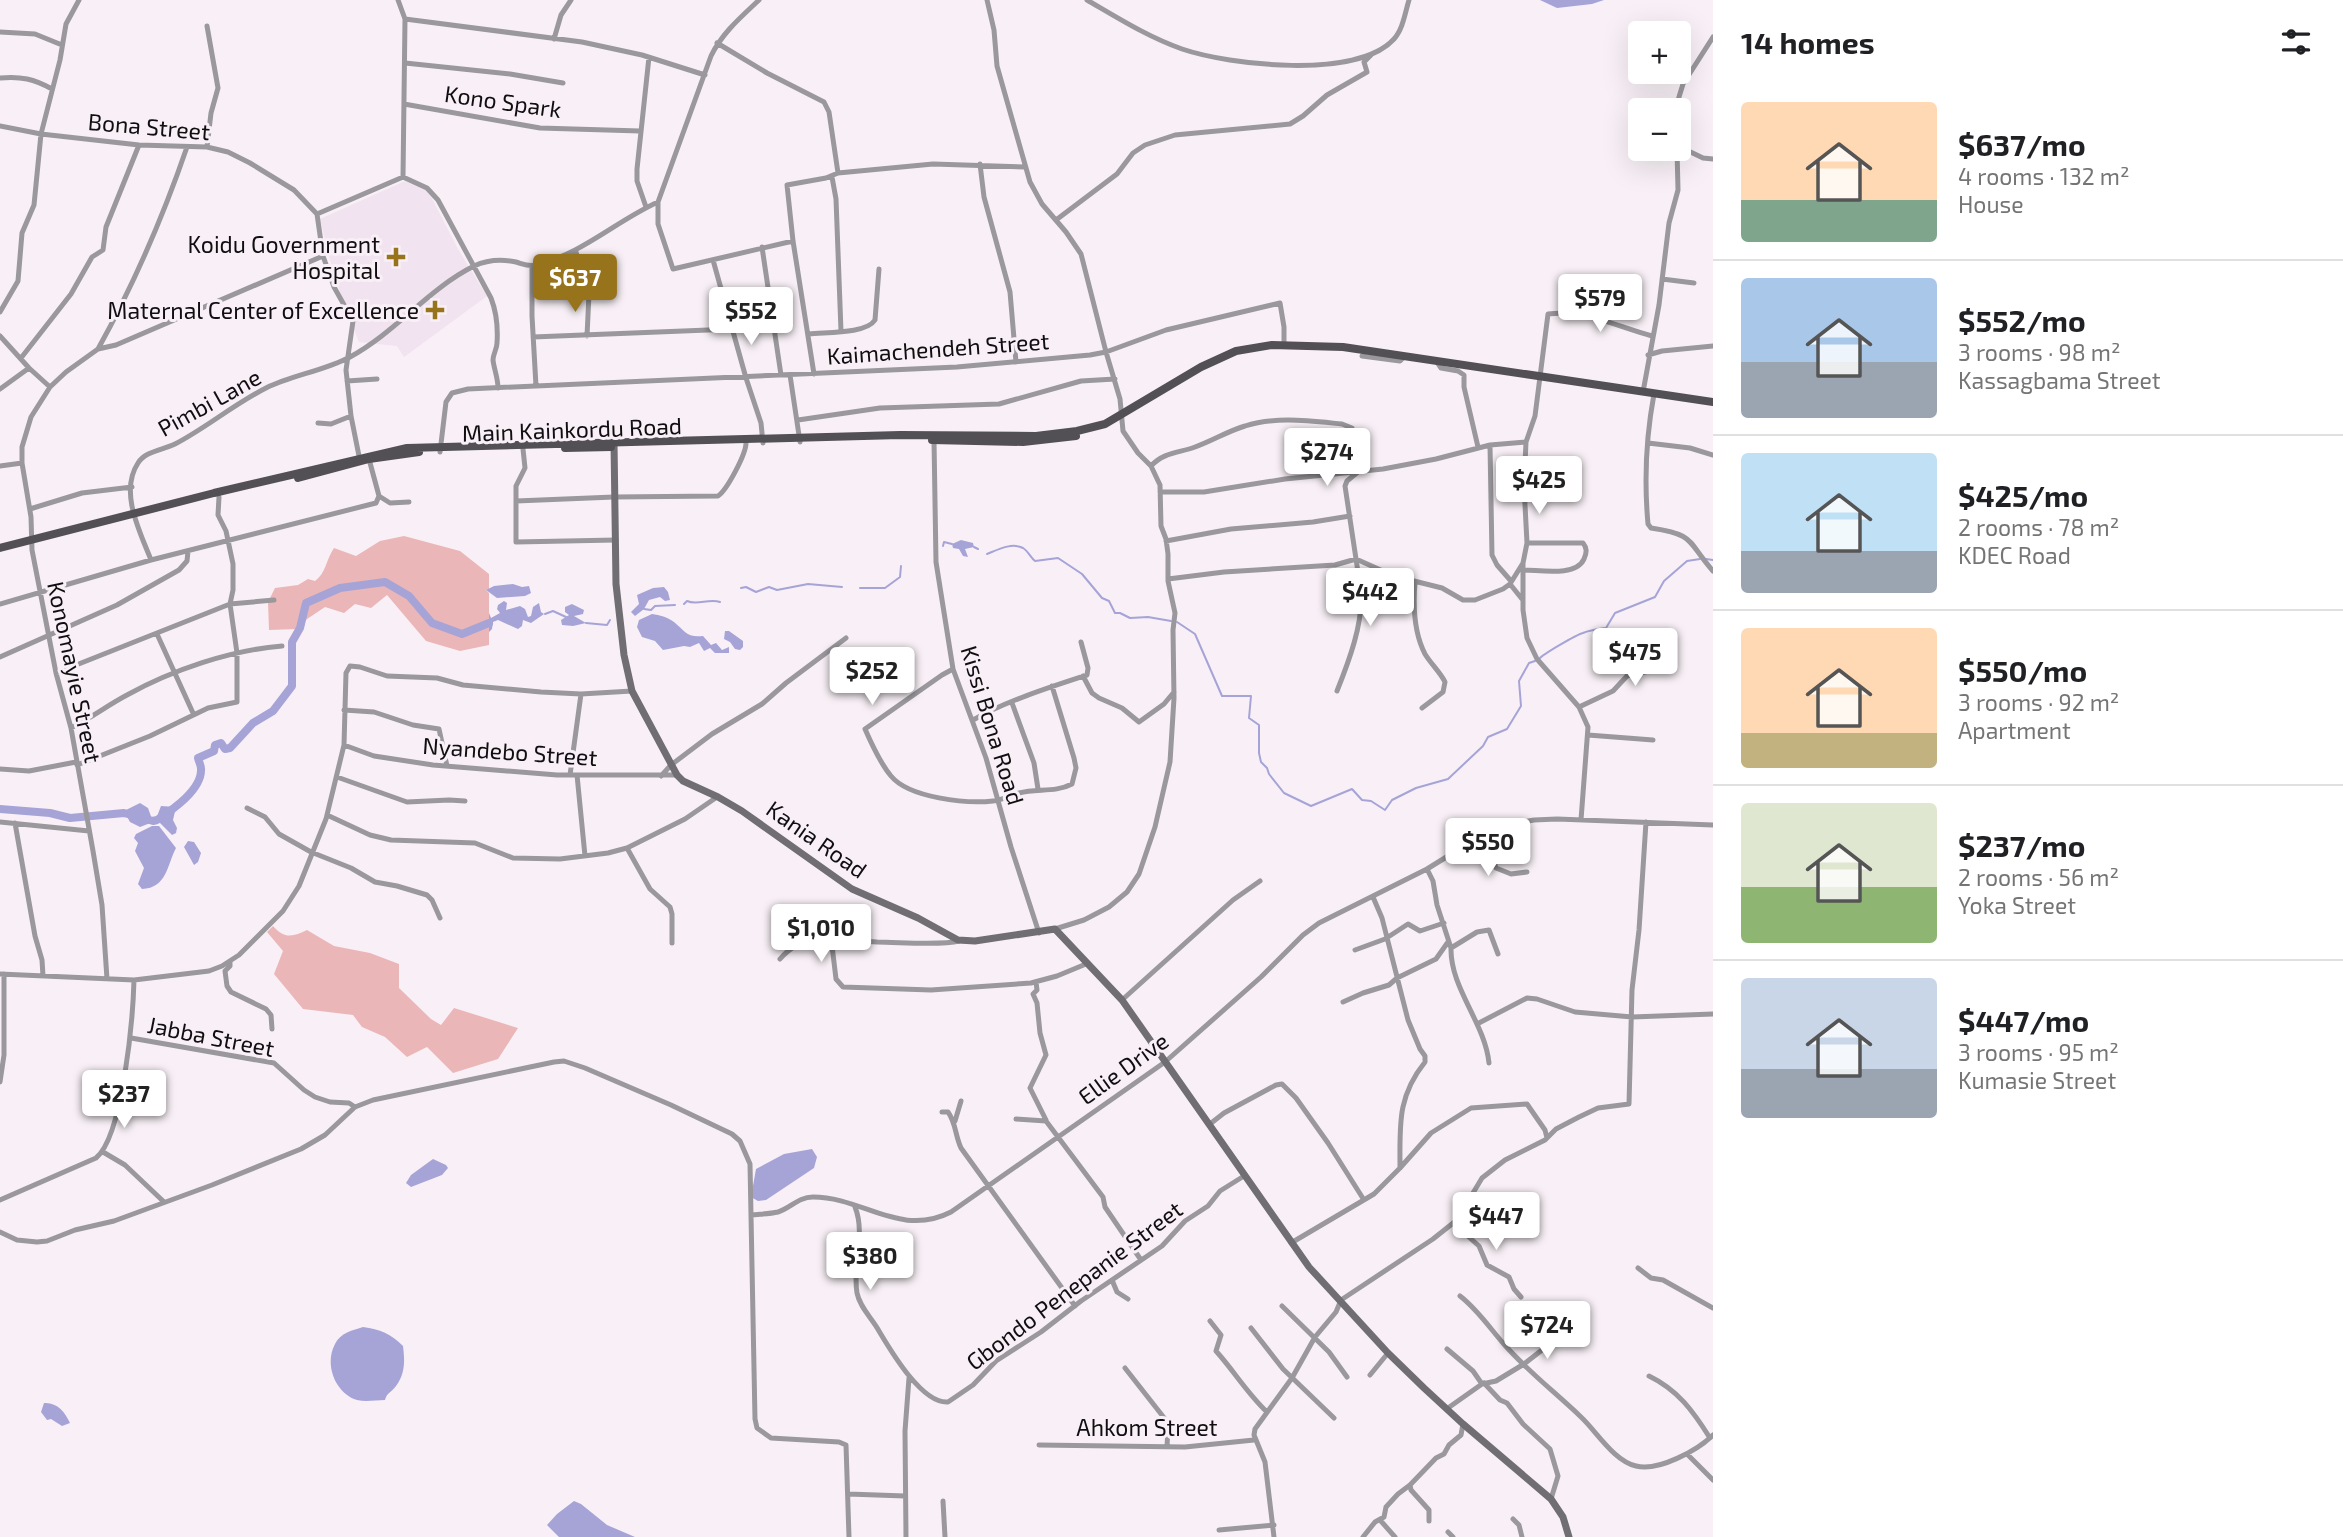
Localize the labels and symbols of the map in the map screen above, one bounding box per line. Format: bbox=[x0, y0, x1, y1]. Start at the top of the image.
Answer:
street label: Kono Spark bbox=[443, 79, 564, 123]
street label: Bona Street bbox=[87, 107, 211, 145]
place label: Koidu Government Hospital bbox=[188, 230, 380, 284]
marker: Koidu Government Hospital bbox=[386, 247, 406, 267]
pin: $637 bbox=[534, 254, 616, 314]
pin: $579 bbox=[1559, 274, 1641, 334]
pin: $552 bbox=[710, 288, 792, 347]
place label: Maternal Center of Excellence bbox=[107, 296, 419, 324]
marker: Maternal Center of Excellence bbox=[425, 300, 445, 320]
street label: Kaimachendeh Street bbox=[826, 326, 1050, 370]
street label: Pimbi Lane bbox=[153, 362, 265, 442]
street label: Main Kainkordu Road bbox=[462, 411, 682, 447]
pin: $274 bbox=[1286, 428, 1368, 488]
pin: $425 bbox=[1498, 456, 1580, 516]
pin: $442 bbox=[1329, 568, 1411, 628]
street label: Konomayie Street bbox=[42, 579, 108, 766]
pin: $475 bbox=[1594, 628, 1676, 688]
street label: Kissi Bona Road bbox=[956, 642, 1030, 808]
pin: $252 bbox=[831, 648, 913, 707]
street label: Nyandebo Street bbox=[422, 731, 598, 771]
street label: Kania Road bbox=[761, 794, 873, 884]
pin: $550 bbox=[1447, 818, 1529, 878]
pin: $1,010 bbox=[764, 904, 878, 964]
street label: Jabba Street bbox=[145, 1010, 277, 1062]
street label: Ellie Drive bbox=[1073, 1026, 1173, 1110]
pin: $237 bbox=[83, 1070, 165, 1130]
pin: $447 bbox=[1455, 1192, 1537, 1252]
street label: Gbondo Penepanie Street bbox=[960, 1194, 1188, 1375]
pin: $380 bbox=[829, 1232, 911, 1292]
pin: $724 bbox=[1506, 1302, 1588, 1361]
street label: Ahkom Street bbox=[1076, 1413, 1218, 1441]

